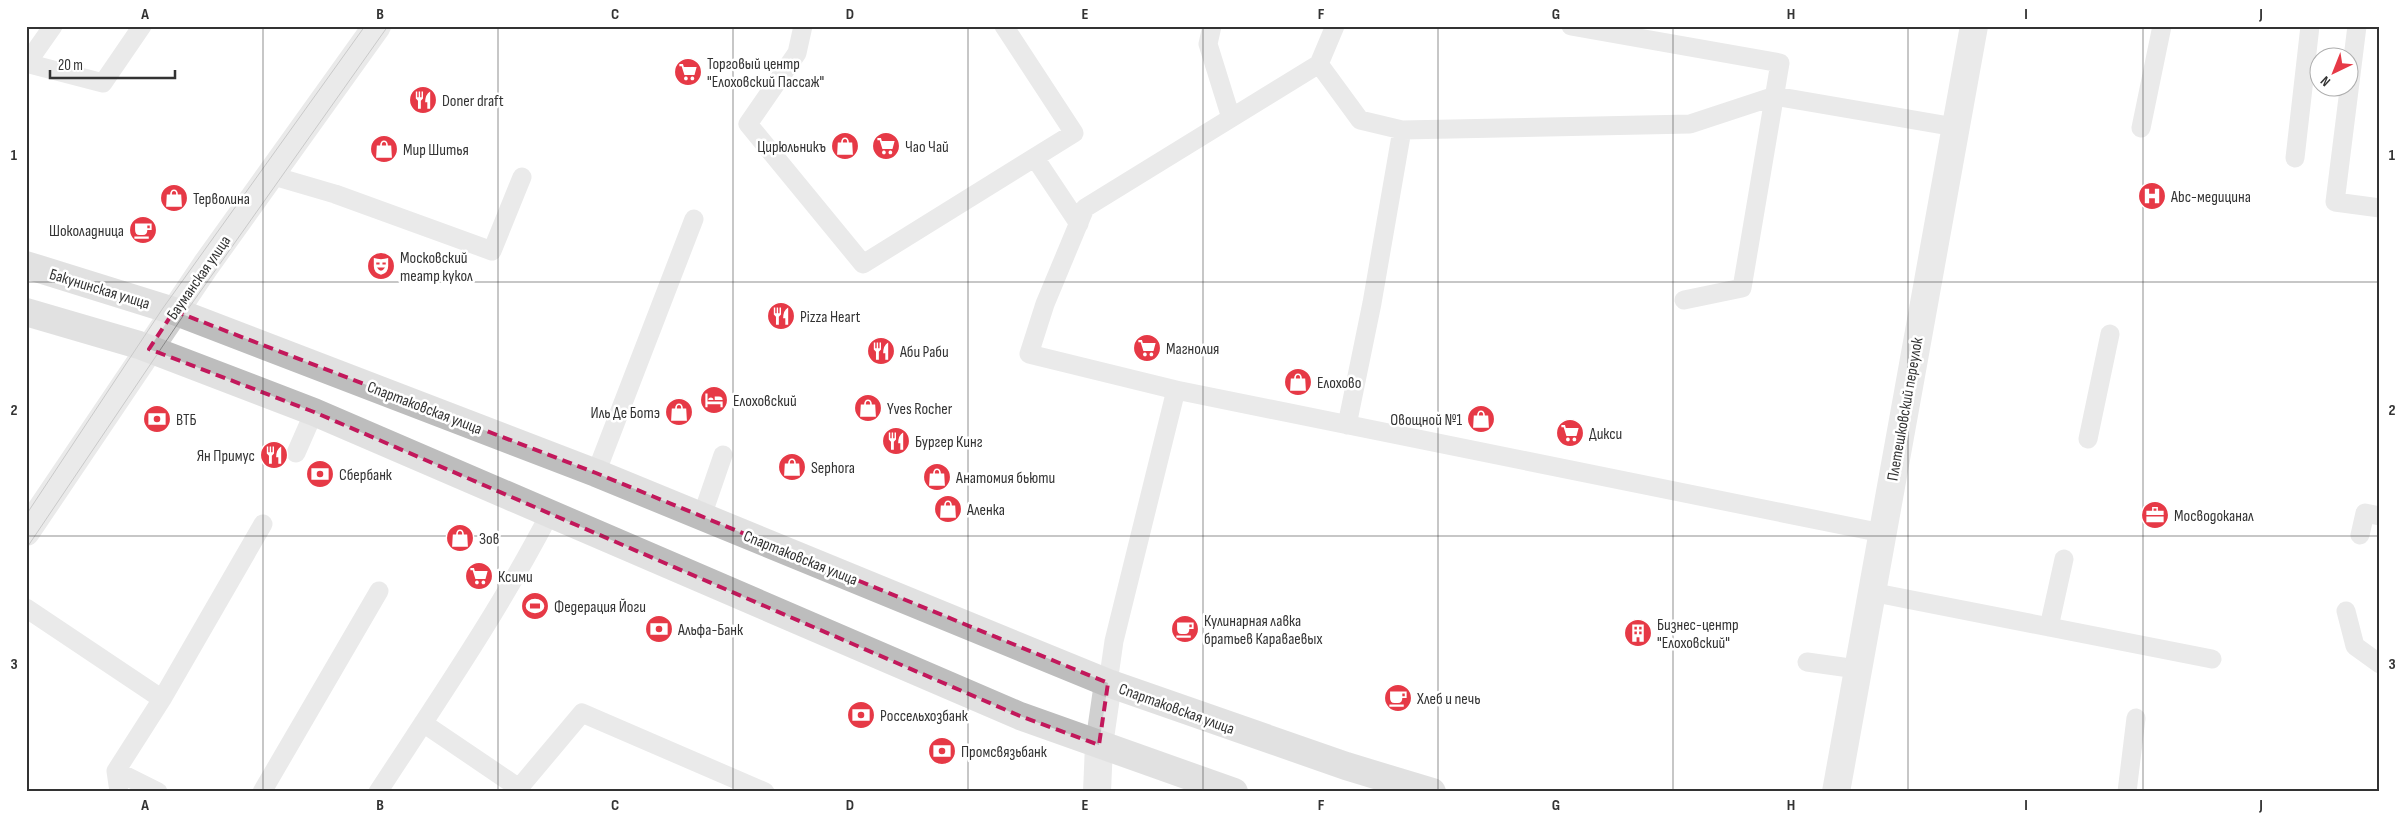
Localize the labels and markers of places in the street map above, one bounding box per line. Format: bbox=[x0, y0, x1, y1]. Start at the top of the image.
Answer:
place label: Торговый центр "Елоховский Пассаж" bbox=[707, 55, 824, 92]
supermarket icon: Торговый центр "Елоховский Пассаж" bbox=[673, 57, 703, 87]
restaurant icon: Doner draft bbox=[408, 85, 438, 115]
place label: Doner draft bbox=[442, 92, 504, 111]
shop icon: Цирюльникъ bbox=[830, 131, 860, 161]
supermarket icon: Чао Чай bbox=[871, 131, 901, 161]
shop icon: Мир Шитья bbox=[369, 134, 399, 164]
place label: Цирюльникъ bbox=[757, 138, 826, 157]
place label: Чао Чай bbox=[905, 138, 949, 157]
place label: Мир Шитья bbox=[403, 141, 469, 160]
hospital icon: Abc-медицина bbox=[2137, 181, 2167, 211]
shop icon: Терволина bbox=[159, 183, 189, 213]
place label: Abc-медицина bbox=[2170, 188, 2251, 207]
place label: Терволина bbox=[193, 190, 250, 209]
cafe icon: Шоколадница bbox=[128, 215, 158, 245]
place label: Шоколадница bbox=[49, 222, 124, 241]
place label: Московский театр кукол bbox=[400, 249, 473, 286]
theatre icon: Московский театр кукол bbox=[366, 251, 396, 281]
restaurant icon: Pizza Heart bbox=[766, 301, 796, 331]
place label: Pizza Heart bbox=[800, 308, 860, 327]
supermarket icon: Магнолия bbox=[1132, 333, 1162, 363]
restaurant icon: Аби Раби bbox=[866, 336, 896, 366]
place label: Магнолия bbox=[1166, 340, 1219, 359]
place label: Аби Раби bbox=[899, 343, 949, 362]
shop icon: Елохово bbox=[1283, 367, 1313, 397]
place label: Елохово bbox=[1317, 374, 1361, 393]
hotel icon: Елоховский bbox=[699, 385, 729, 415]
place label: Елоховский bbox=[733, 392, 797, 411]
shop icon: Yves Rocher bbox=[853, 393, 883, 423]
shop icon: Иль Де Ботэ bbox=[664, 397, 694, 427]
place label: Yves Rocher bbox=[887, 400, 953, 419]
bank icon: ВТБ bbox=[142, 404, 172, 434]
place label: Иль Де Ботэ bbox=[591, 404, 660, 423]
shop icon: Овощной №1 bbox=[1466, 404, 1496, 434]
place label: ВТБ bbox=[176, 411, 197, 430]
place label: Овощной №1 bbox=[1390, 411, 1462, 430]
supermarket icon: Дикси bbox=[1555, 418, 1585, 448]
place label: Дикси bbox=[1589, 425, 1622, 444]
restaurant icon: Бургер Кинг bbox=[881, 426, 911, 456]
place label: Бургер Кинг bbox=[915, 433, 983, 452]
restaurant icon: Ян Примус bbox=[259, 440, 289, 470]
place label: Ян Примус bbox=[197, 447, 255, 466]
shop icon: Sephora bbox=[777, 452, 807, 482]
bank icon: Сбербанк bbox=[305, 459, 335, 489]
place label: Sephora bbox=[811, 459, 855, 478]
shop icon: Анатомия бьюти bbox=[922, 462, 952, 492]
place label: Сбербанк bbox=[339, 466, 393, 485]
place label: Анатомия бьюти bbox=[955, 469, 1055, 488]
shop icon: Аленка bbox=[933, 494, 963, 524]
office icon: Мосводоканал bbox=[2140, 500, 2170, 530]
place label: Аленка bbox=[966, 501, 1005, 520]
place label: Мосводоканал bbox=[2174, 507, 2254, 526]
shop icon: Зов bbox=[445, 523, 475, 553]
place label: Зов bbox=[479, 530, 499, 549]
supermarket icon: Ксими bbox=[464, 561, 494, 591]
place label: Ксими bbox=[498, 568, 533, 587]
sports icon: Федерация Йоги bbox=[520, 591, 550, 621]
place label: Федерация Йоги bbox=[554, 598, 646, 617]
place label: Кулинарная лавка братьев Караваевых bbox=[1204, 612, 1322, 649]
bank icon: Альфа-Банк bbox=[644, 614, 674, 644]
cafe icon: Кулинарная лавка братьев Караваевых bbox=[1170, 614, 1200, 644]
place label: Бизнес-центр "Елоховский" bbox=[1657, 616, 1739, 653]
building icon: Бизнес-центр "Елоховский" bbox=[1623, 618, 1653, 648]
place label: Альфа-Банк bbox=[677, 621, 744, 640]
cafe icon: Хлеб и печь bbox=[1383, 683, 1413, 713]
place label: Хлеб и печь bbox=[1416, 690, 1481, 709]
bank icon: Россельхозбанк bbox=[846, 700, 876, 730]
place label: Россельхозбанк bbox=[880, 707, 969, 726]
bank icon: Промсвязьбанк bbox=[927, 736, 957, 766]
place label: Промсвязьбанк bbox=[961, 743, 1048, 762]

